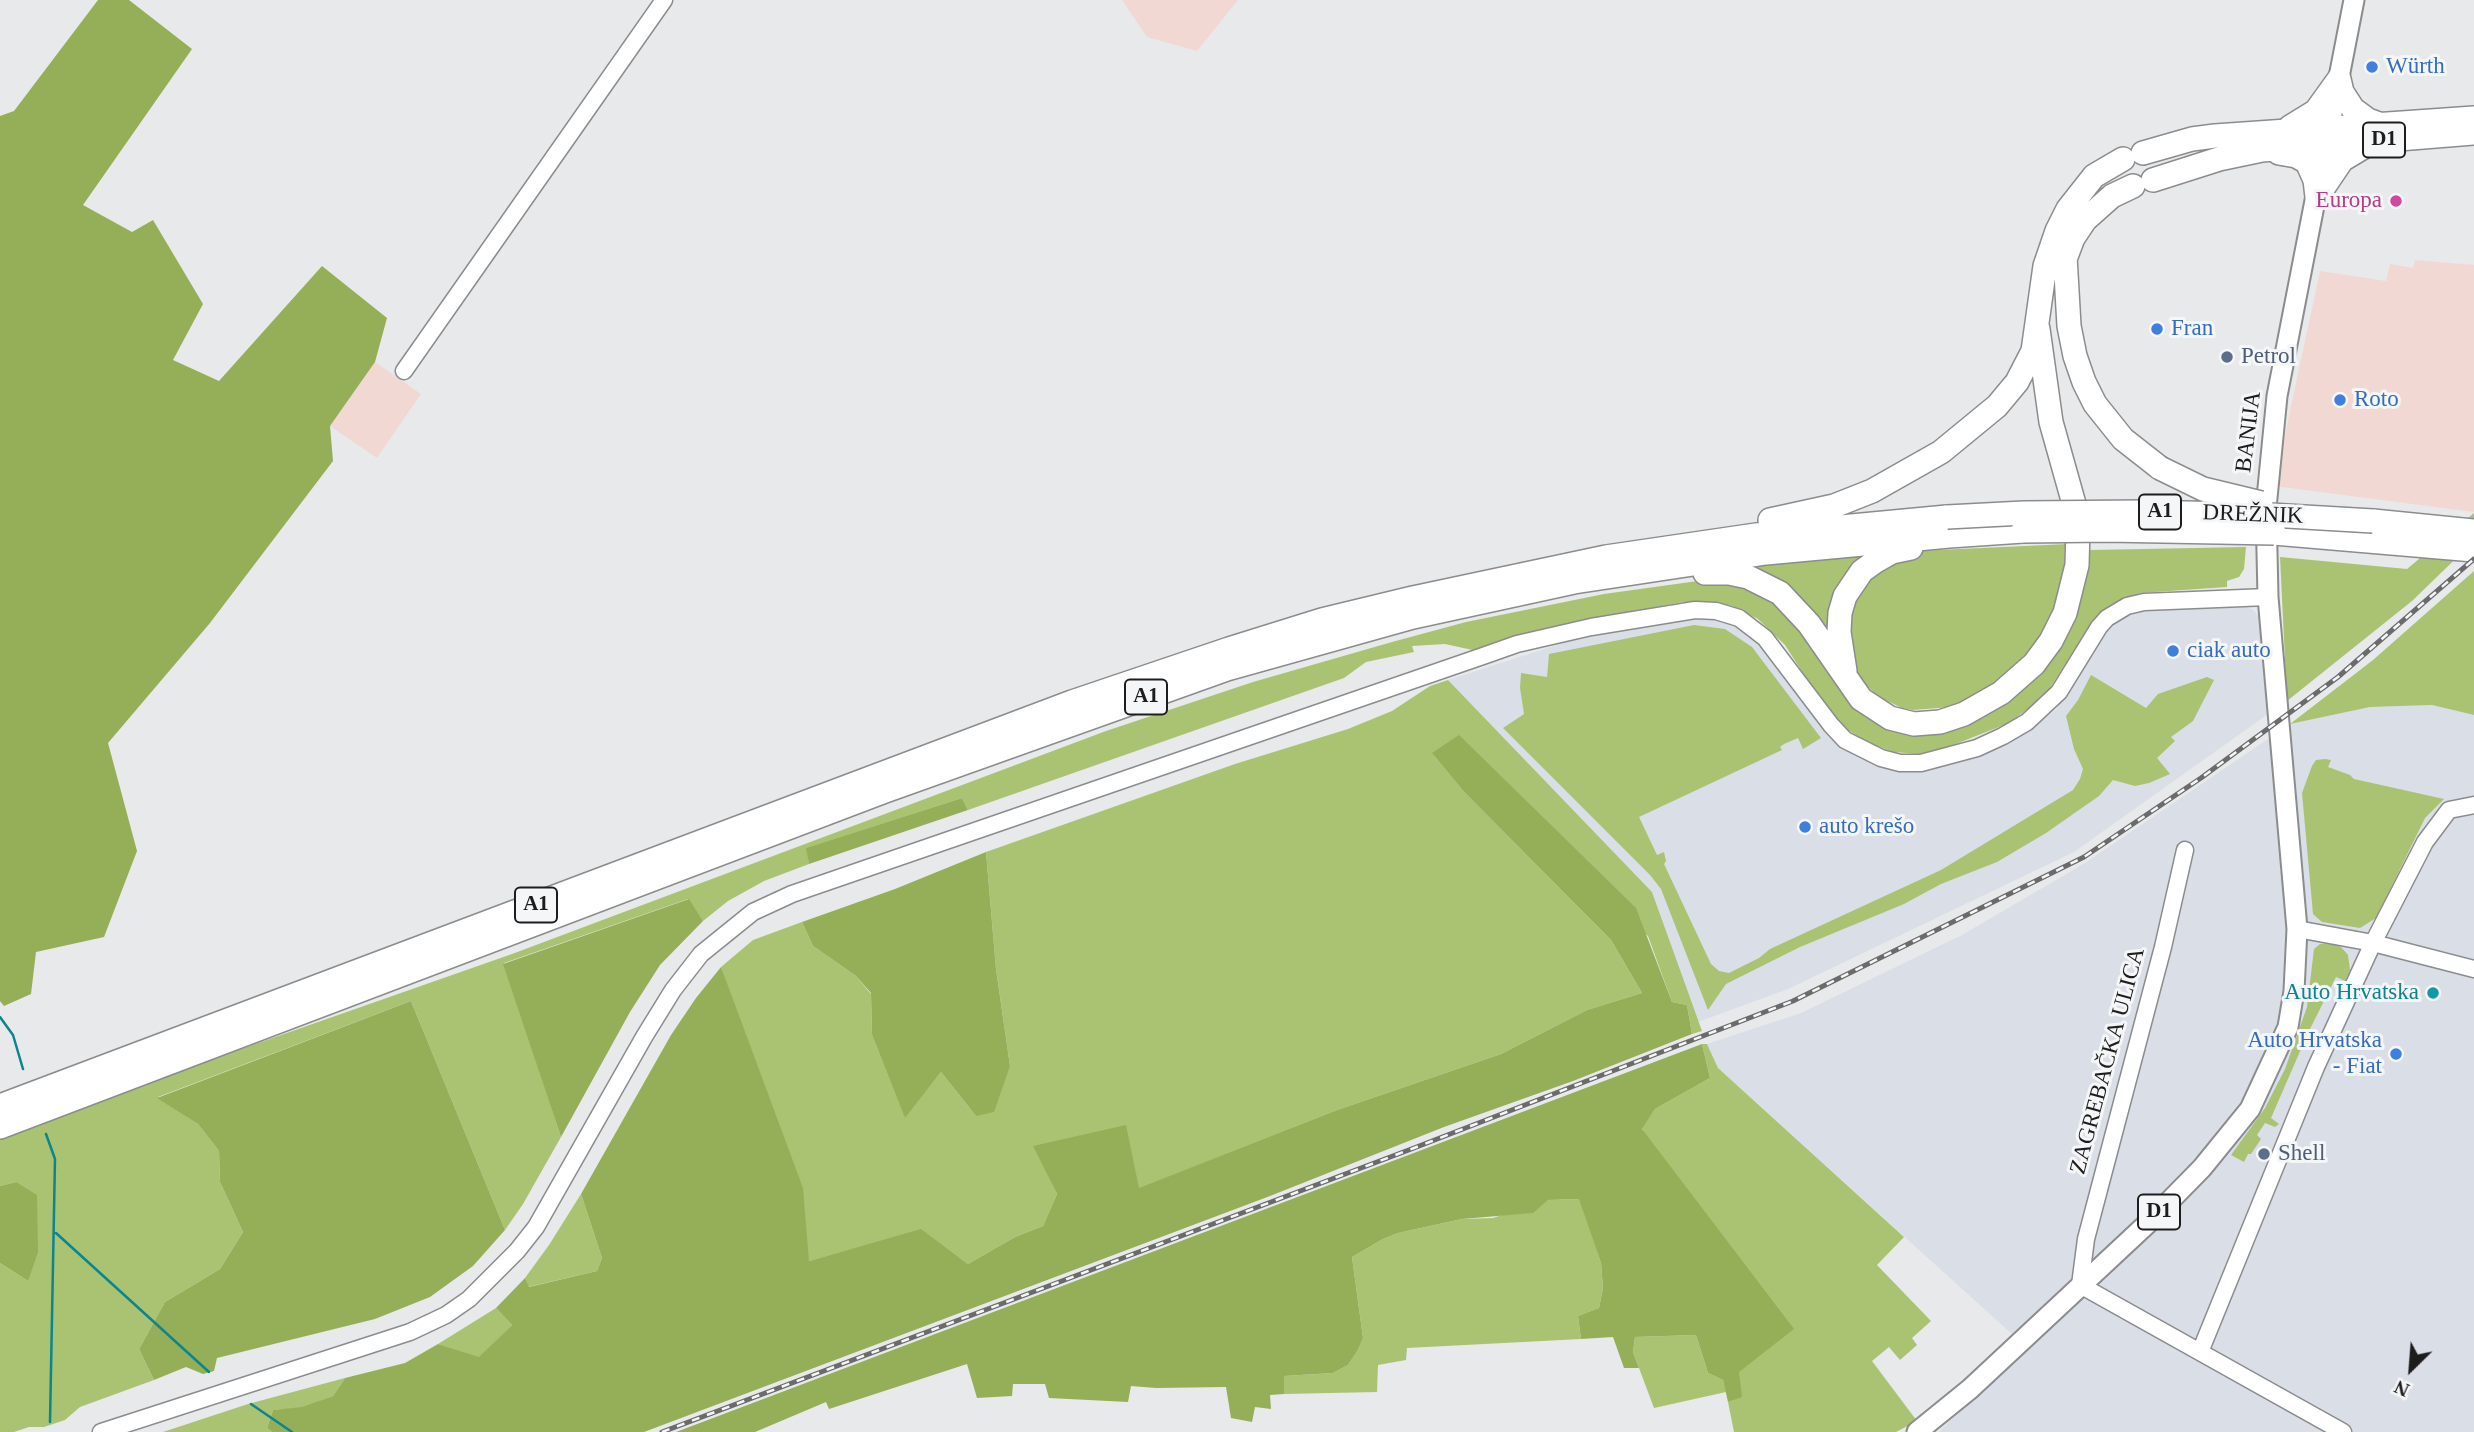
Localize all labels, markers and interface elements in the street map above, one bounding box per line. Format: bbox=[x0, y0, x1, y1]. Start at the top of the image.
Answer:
place label: Würth bbox=[2386, 53, 2445, 81]
marker: Würth bbox=[2364, 59, 2380, 75]
road number: D1 bbox=[2363, 122, 2405, 158]
place label: Europa bbox=[2316, 187, 2382, 215]
marker: Europa bbox=[2388, 193, 2404, 209]
place label: Fran bbox=[2171, 315, 2213, 343]
marker: Fran bbox=[2149, 321, 2165, 337]
place label: Petrol bbox=[2241, 343, 2296, 371]
marker: Petrol bbox=[2219, 349, 2235, 365]
place label: Roto bbox=[2354, 386, 2399, 414]
street label: BANIJA bbox=[2230, 390, 2268, 474]
marker: Roto bbox=[2332, 392, 2348, 408]
road number: A1 bbox=[2139, 494, 2181, 530]
street label: DREŽNIK bbox=[2202, 499, 2304, 531]
place label: ciak auto bbox=[2187, 637, 2271, 665]
marker: ciak auto bbox=[2165, 643, 2181, 659]
road number: A1 bbox=[1125, 680, 1167, 714]
place label: auto krešo bbox=[1819, 813, 1914, 841]
marker: auto krešo bbox=[1797, 819, 1813, 835]
road number: A1 bbox=[515, 888, 557, 922]
street label: ZAGREBAČKA ULICA bbox=[2064, 945, 2152, 1177]
place label: Auto Hrvatska bbox=[2284, 979, 2419, 1007]
marker: Auto Hrvatska bbox=[2425, 985, 2441, 1001]
place label: Auto Hrvatska - Fiat bbox=[2247, 1027, 2382, 1081]
marker: Auto Hrvatska - Fiat bbox=[2388, 1046, 2404, 1062]
place label: Shell bbox=[2278, 1140, 2325, 1168]
marker: Shell bbox=[2256, 1146, 2272, 1162]
road number: D1 bbox=[2138, 1194, 2180, 1230]
north arrow bbox=[2376, 1334, 2446, 1404]
text: N bbox=[2391, 1376, 2413, 1401]

